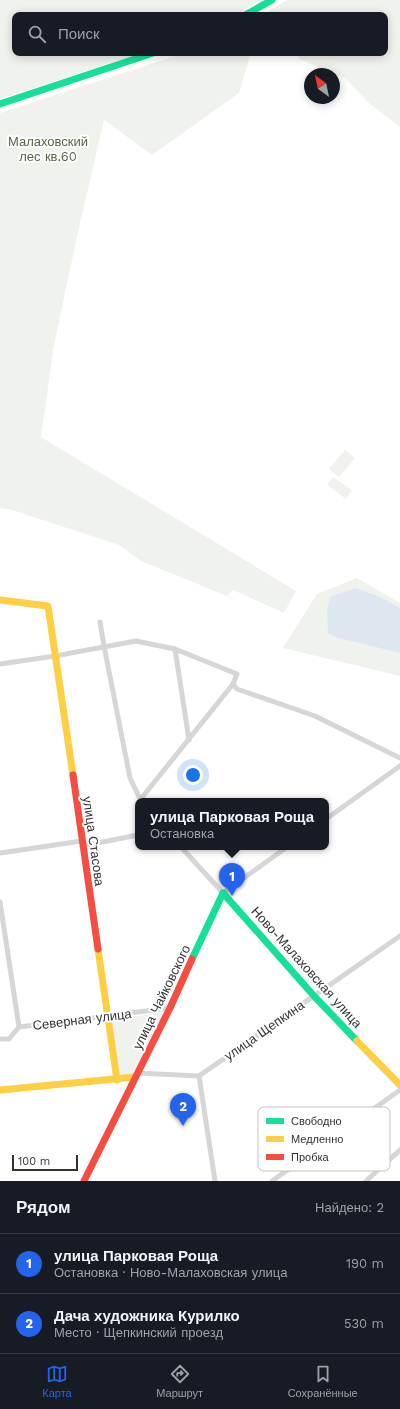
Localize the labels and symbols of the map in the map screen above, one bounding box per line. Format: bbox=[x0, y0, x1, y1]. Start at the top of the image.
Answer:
north arrow bbox=[304, 68, 340, 104]
park label: Малаховский лес кв.60 bbox=[8, 134, 88, 164]
your location bbox=[183, 765, 203, 785]
street label: улица Стасова bbox=[80, 795, 107, 888]
pin: 1 bbox=[219, 863, 245, 896]
street label: Ново-Малаховская улица bbox=[248, 904, 365, 1031]
street label: улица Чайковского bbox=[130, 943, 193, 1052]
street label: улица Щепкина bbox=[221, 997, 308, 1064]
street label: Северная улица bbox=[32, 1006, 133, 1033]
pin: 2 bbox=[170, 1093, 196, 1126]
legend bbox=[258, 1107, 390, 1171]
text: Свободно bbox=[291, 1115, 342, 1128]
text: Медленно bbox=[291, 1133, 343, 1146]
text: Пробка bbox=[291, 1151, 329, 1164]
scale bar bbox=[12, 1153, 78, 1172]

